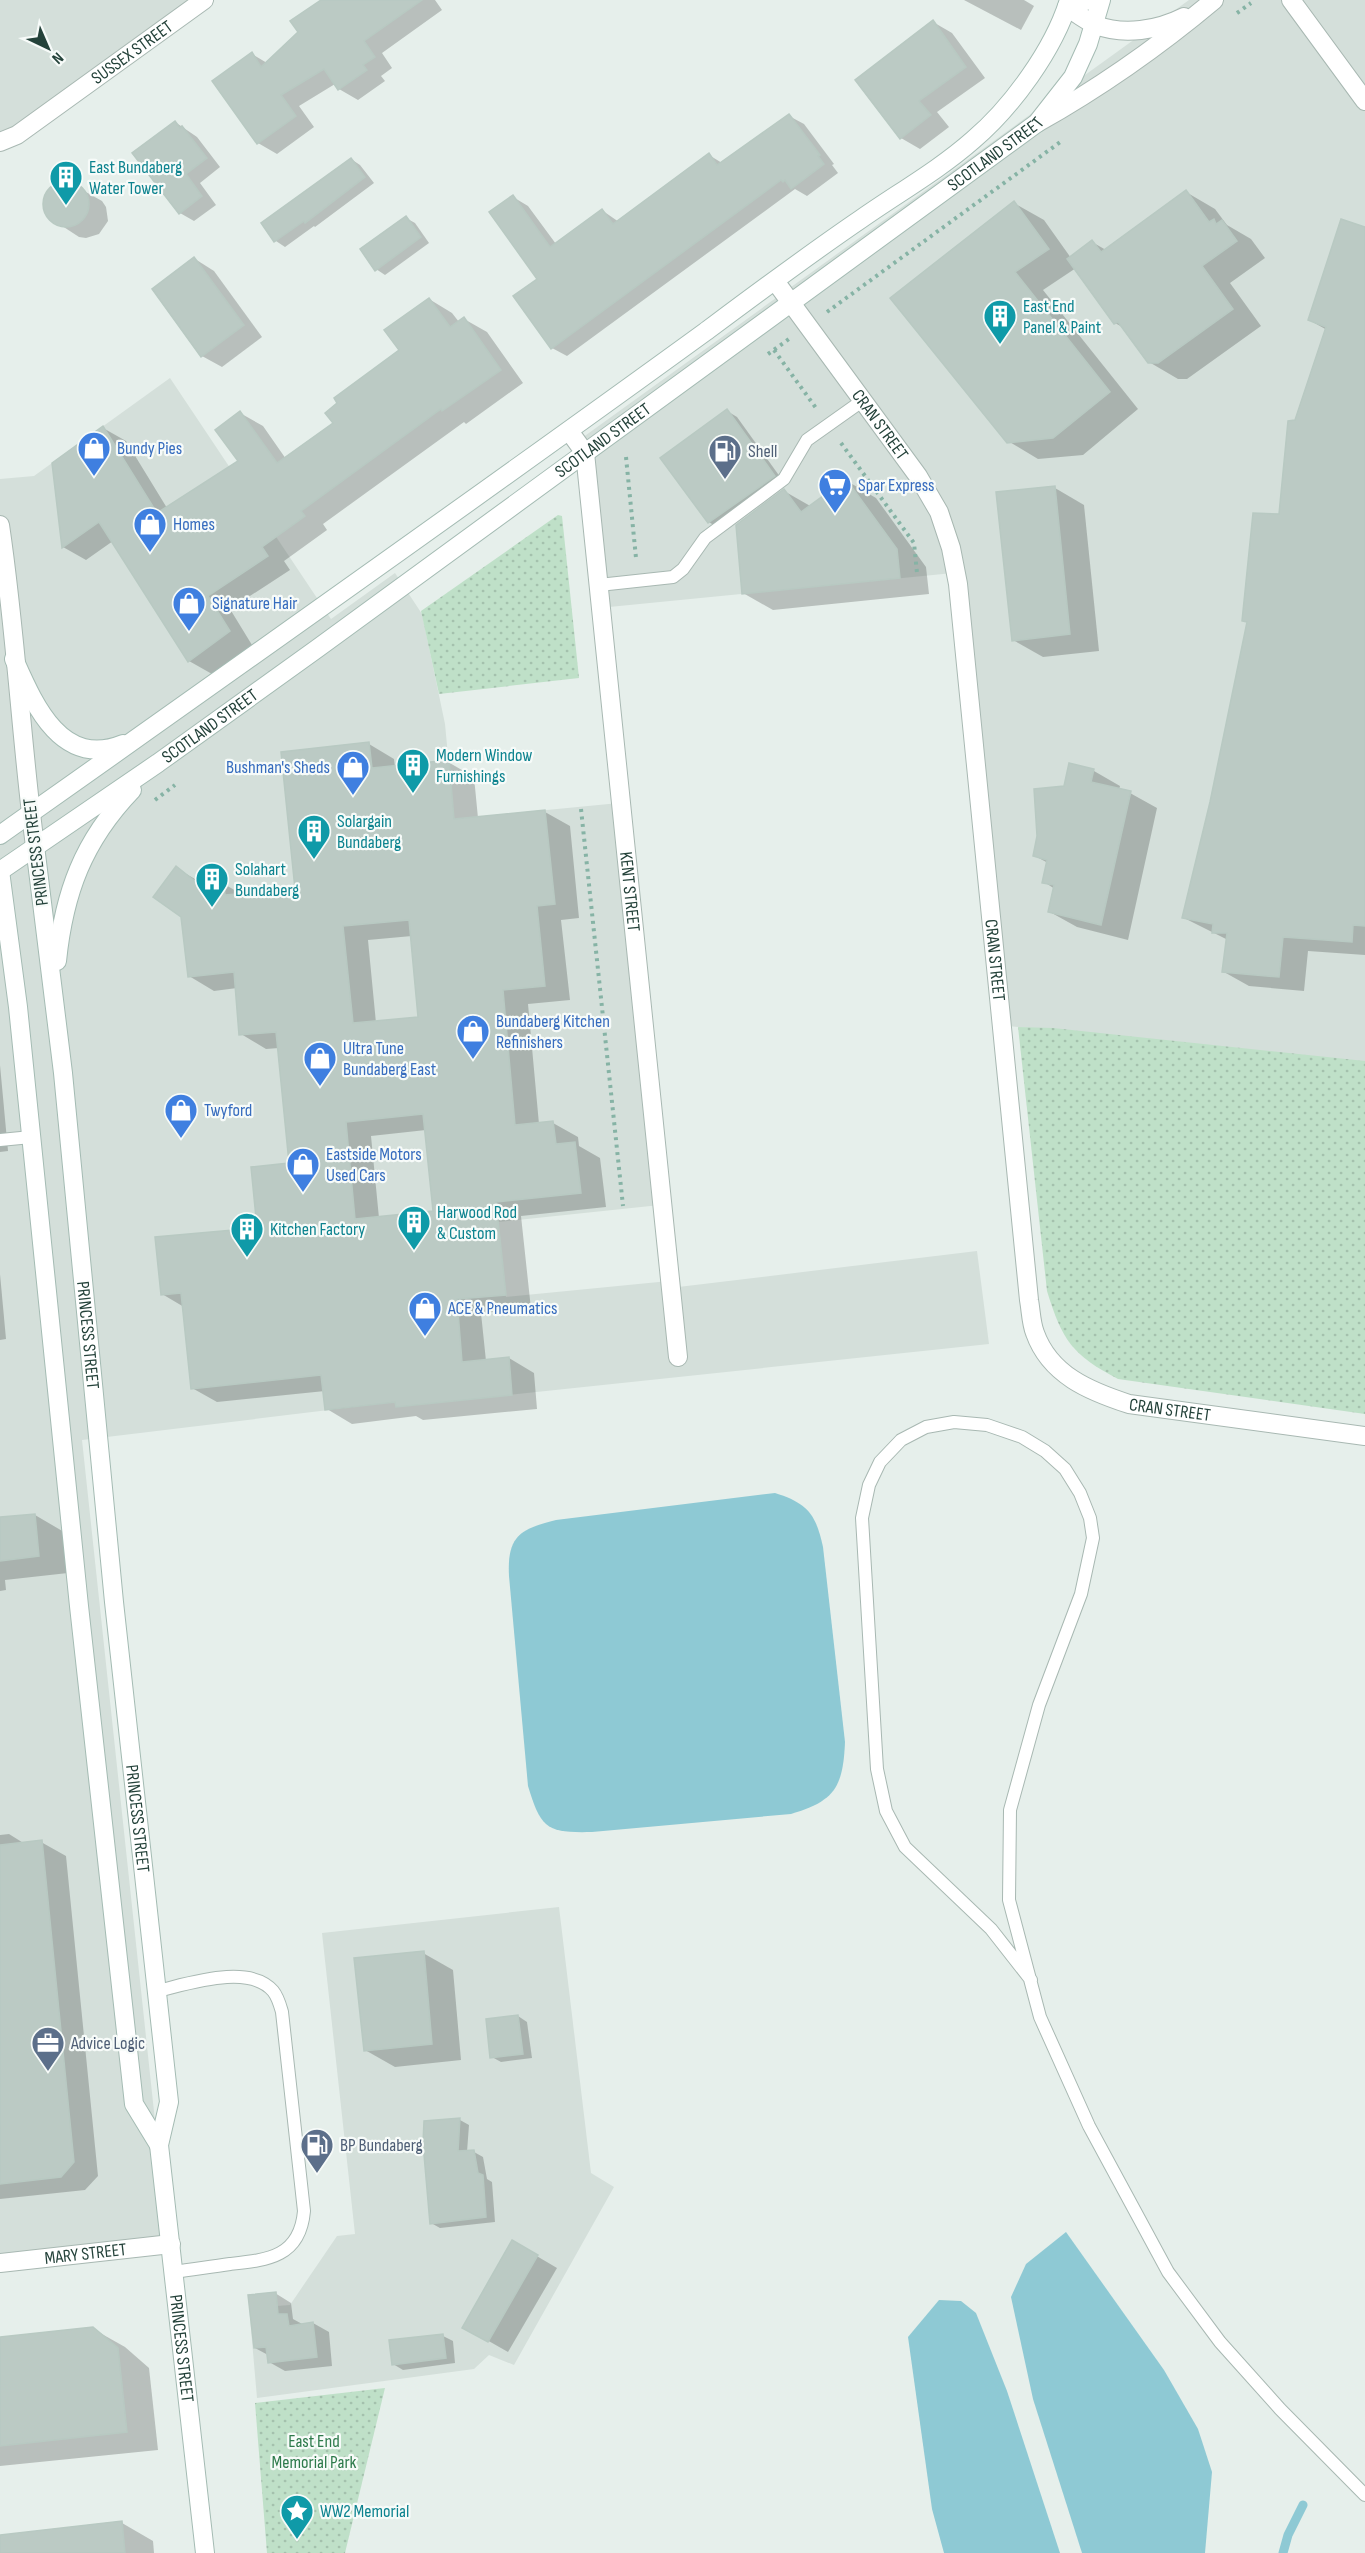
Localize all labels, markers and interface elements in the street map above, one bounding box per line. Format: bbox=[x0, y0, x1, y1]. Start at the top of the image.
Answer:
street label: SUSSEX STREET bbox=[87, 16, 177, 88]
north arrow bbox=[18, 18, 78, 78]
text: N bbox=[48, 48, 67, 68]
street label: SCOTLAND STREET bbox=[943, 113, 1048, 195]
place label: East Bundaberg Water Tower bbox=[89, 157, 182, 199]
building icon: East Bundaberg Water Tower bbox=[48, 159, 84, 206]
place label: East End Panel & Paint bbox=[1023, 296, 1102, 338]
building icon: East End Panel & Paint bbox=[982, 298, 1018, 345]
street label: CRAN STREET bbox=[848, 385, 913, 464]
street label: SCOTLAND STREET bbox=[551, 398, 655, 482]
shop icon: Bundy Pies bbox=[76, 430, 112, 477]
fuel station icon: Shell bbox=[707, 433, 743, 480]
place label: Bundy Pies bbox=[117, 438, 182, 459]
place label: Shell bbox=[748, 441, 777, 462]
supermarket icon: Spar Express bbox=[817, 467, 853, 514]
place label: Spar Express bbox=[858, 475, 935, 496]
shop icon: Homes bbox=[132, 506, 168, 553]
place label: Homes bbox=[173, 514, 215, 535]
shop icon: Signature Hair bbox=[171, 585, 207, 632]
place label: Signature Hair bbox=[212, 593, 297, 614]
street label: SCOTLAND STREET bbox=[158, 684, 262, 767]
place label: Modern Window Furnishings bbox=[436, 745, 532, 787]
building icon: Modern Window Furnishings bbox=[395, 747, 431, 794]
shop icon: Bushman's Sheds bbox=[335, 749, 371, 796]
place label: Bushman's Sheds bbox=[226, 757, 330, 778]
street label: PRINCESS STREET bbox=[19, 797, 53, 907]
place label: Solargain Bundaberg bbox=[337, 811, 401, 853]
building icon: Solargain Bundaberg bbox=[296, 813, 332, 860]
street label: KENT STREET bbox=[616, 850, 645, 932]
place label: Solahart Bundaberg bbox=[235, 859, 299, 901]
building icon: Solahart Bundaberg bbox=[194, 861, 230, 908]
street label: CRAN STREET bbox=[981, 918, 1010, 1002]
place label: Bundaberg Kitchen Refinishers bbox=[496, 1011, 610, 1053]
shop icon: Bundaberg Kitchen Refinishers bbox=[455, 1013, 491, 1060]
place label: Ultra Tune Bundaberg East bbox=[343, 1038, 437, 1080]
shop icon: Ultra Tune Bundaberg East bbox=[302, 1040, 338, 1087]
shop icon: Twyford bbox=[163, 1092, 199, 1139]
place label: Twyford bbox=[204, 1100, 252, 1121]
place label: Eastside Motors Used Cars bbox=[326, 1144, 422, 1186]
shop icon: Eastside Motors Used Cars bbox=[285, 1146, 321, 1193]
place label: Harwood Rod & Custom bbox=[437, 1202, 517, 1244]
building icon: Harwood Rod & Custom bbox=[396, 1204, 432, 1251]
building icon: Kitchen Factory bbox=[229, 1211, 265, 1258]
place label: Kitchen Factory bbox=[270, 1219, 365, 1240]
street label: PRINCESS STREET bbox=[73, 1280, 104, 1390]
shop icon: ACE & Pneumatics bbox=[407, 1290, 443, 1337]
place label: ACE & Pneumatics bbox=[447, 1298, 558, 1319]
street label: CRAN STREET bbox=[1128, 1394, 1212, 1425]
street label: PRINCESS STREET bbox=[121, 1764, 154, 1874]
office icon: Advice Logic bbox=[30, 2025, 66, 2072]
place label: Advice Logic bbox=[70, 2033, 145, 2054]
fuel station icon: BP Bundaberg bbox=[299, 2127, 335, 2174]
place label: BP Bundaberg bbox=[340, 2135, 423, 2156]
street label: MARY STREET bbox=[43, 2239, 128, 2268]
street label: PRINCESS STREET bbox=[165, 2293, 198, 2403]
park label: East End Memorial Park bbox=[272, 2431, 357, 2473]
place icon: WW2 Memorial bbox=[279, 2493, 315, 2540]
place label: WW2 Memorial bbox=[320, 2501, 409, 2522]

